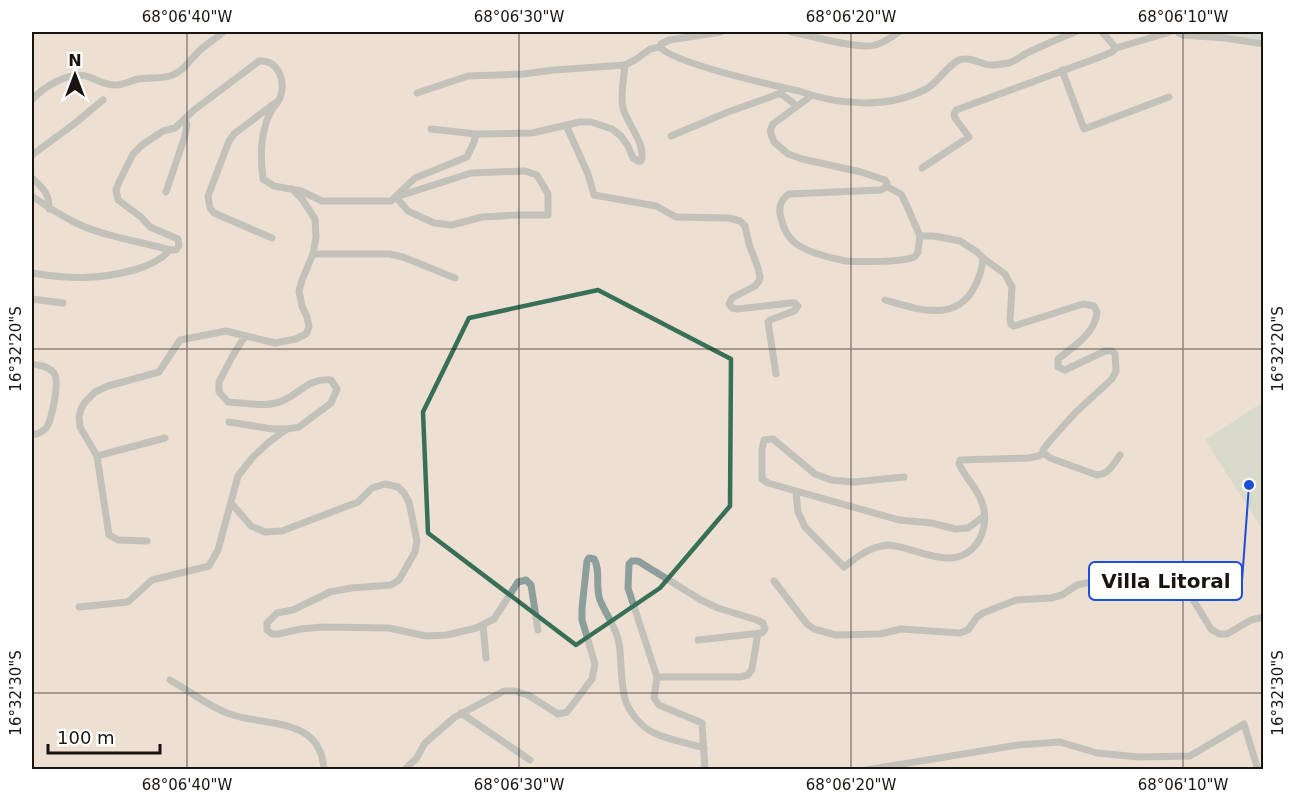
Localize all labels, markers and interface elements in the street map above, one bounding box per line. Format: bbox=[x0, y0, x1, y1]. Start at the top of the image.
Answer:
text: 68°06'40"W bbox=[142, 8, 232, 26]
text: 68°06'30"W bbox=[474, 8, 564, 26]
text: 68°06'20"W bbox=[806, 8, 896, 26]
text: 68°06'10"W bbox=[1138, 8, 1228, 26]
north arrow bbox=[45, 45, 105, 105]
text: N bbox=[68, 51, 82, 70]
text: 16°32'20"S bbox=[7, 306, 25, 392]
text: 16°32'20"S bbox=[1269, 306, 1287, 392]
callout: Villa Litoral bbox=[1089, 562, 1242, 600]
text: Villa Litoral bbox=[1101, 569, 1231, 593]
text: 16°32'30"S bbox=[7, 650, 25, 736]
text: 16°32'30"S bbox=[1269, 650, 1287, 736]
scale bar bbox=[48, 717, 160, 755]
text: 100 m bbox=[57, 727, 115, 748]
text: 68°06'40"W bbox=[142, 776, 232, 794]
text: 68°06'30"W bbox=[474, 776, 564, 794]
text: 68°06'20"W bbox=[806, 776, 896, 794]
text: 68°06'10"W bbox=[1138, 776, 1228, 794]

